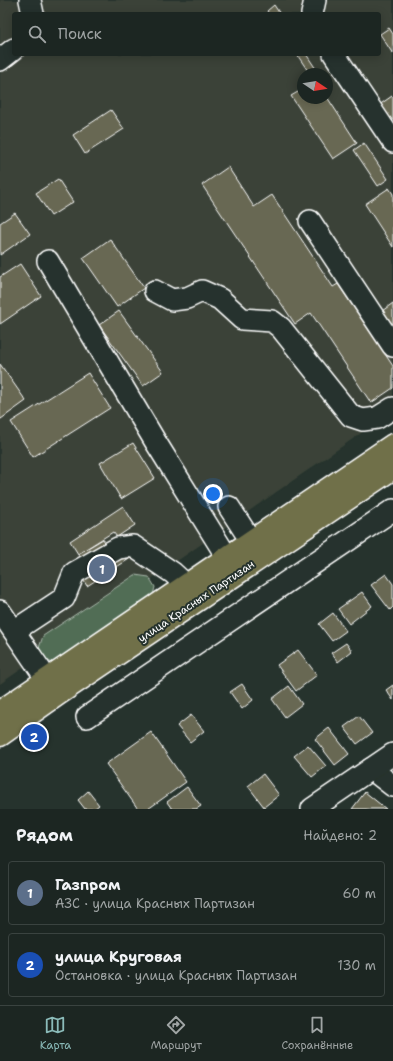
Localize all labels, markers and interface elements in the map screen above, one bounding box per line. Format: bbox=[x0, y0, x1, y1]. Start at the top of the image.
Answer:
search box bbox=[12, 12, 381, 56]
icon: search bbox=[26, 23, 48, 45]
text: Поиск bbox=[58, 24, 102, 44]
north arrow bbox=[297, 68, 333, 104]
your location bbox=[203, 484, 223, 504]
pin: 1 bbox=[89, 554, 115, 584]
street label: улица Красных Партизан bbox=[135, 557, 257, 646]
pin: 2 bbox=[21, 722, 47, 752]
text: Рядом bbox=[16, 824, 73, 846]
text: Найдено: 2 bbox=[303, 827, 377, 844]
text: Газпром bbox=[55, 875, 121, 895]
text: 1 bbox=[27, 885, 33, 902]
text: 60 m bbox=[343, 885, 376, 902]
text: АЗС · улица Красных Партизан bbox=[55, 895, 255, 912]
text: улица Круговая bbox=[55, 947, 182, 967]
text: 2 bbox=[25, 957, 35, 974]
text: 130 m bbox=[338, 957, 376, 974]
text: Остановка · улица Красных Партизан bbox=[55, 967, 297, 984]
tab: Карта bbox=[40, 1014, 71, 1053]
tab: Маршрут bbox=[151, 1014, 202, 1053]
tab: Сохранённые bbox=[281, 1014, 353, 1053]

